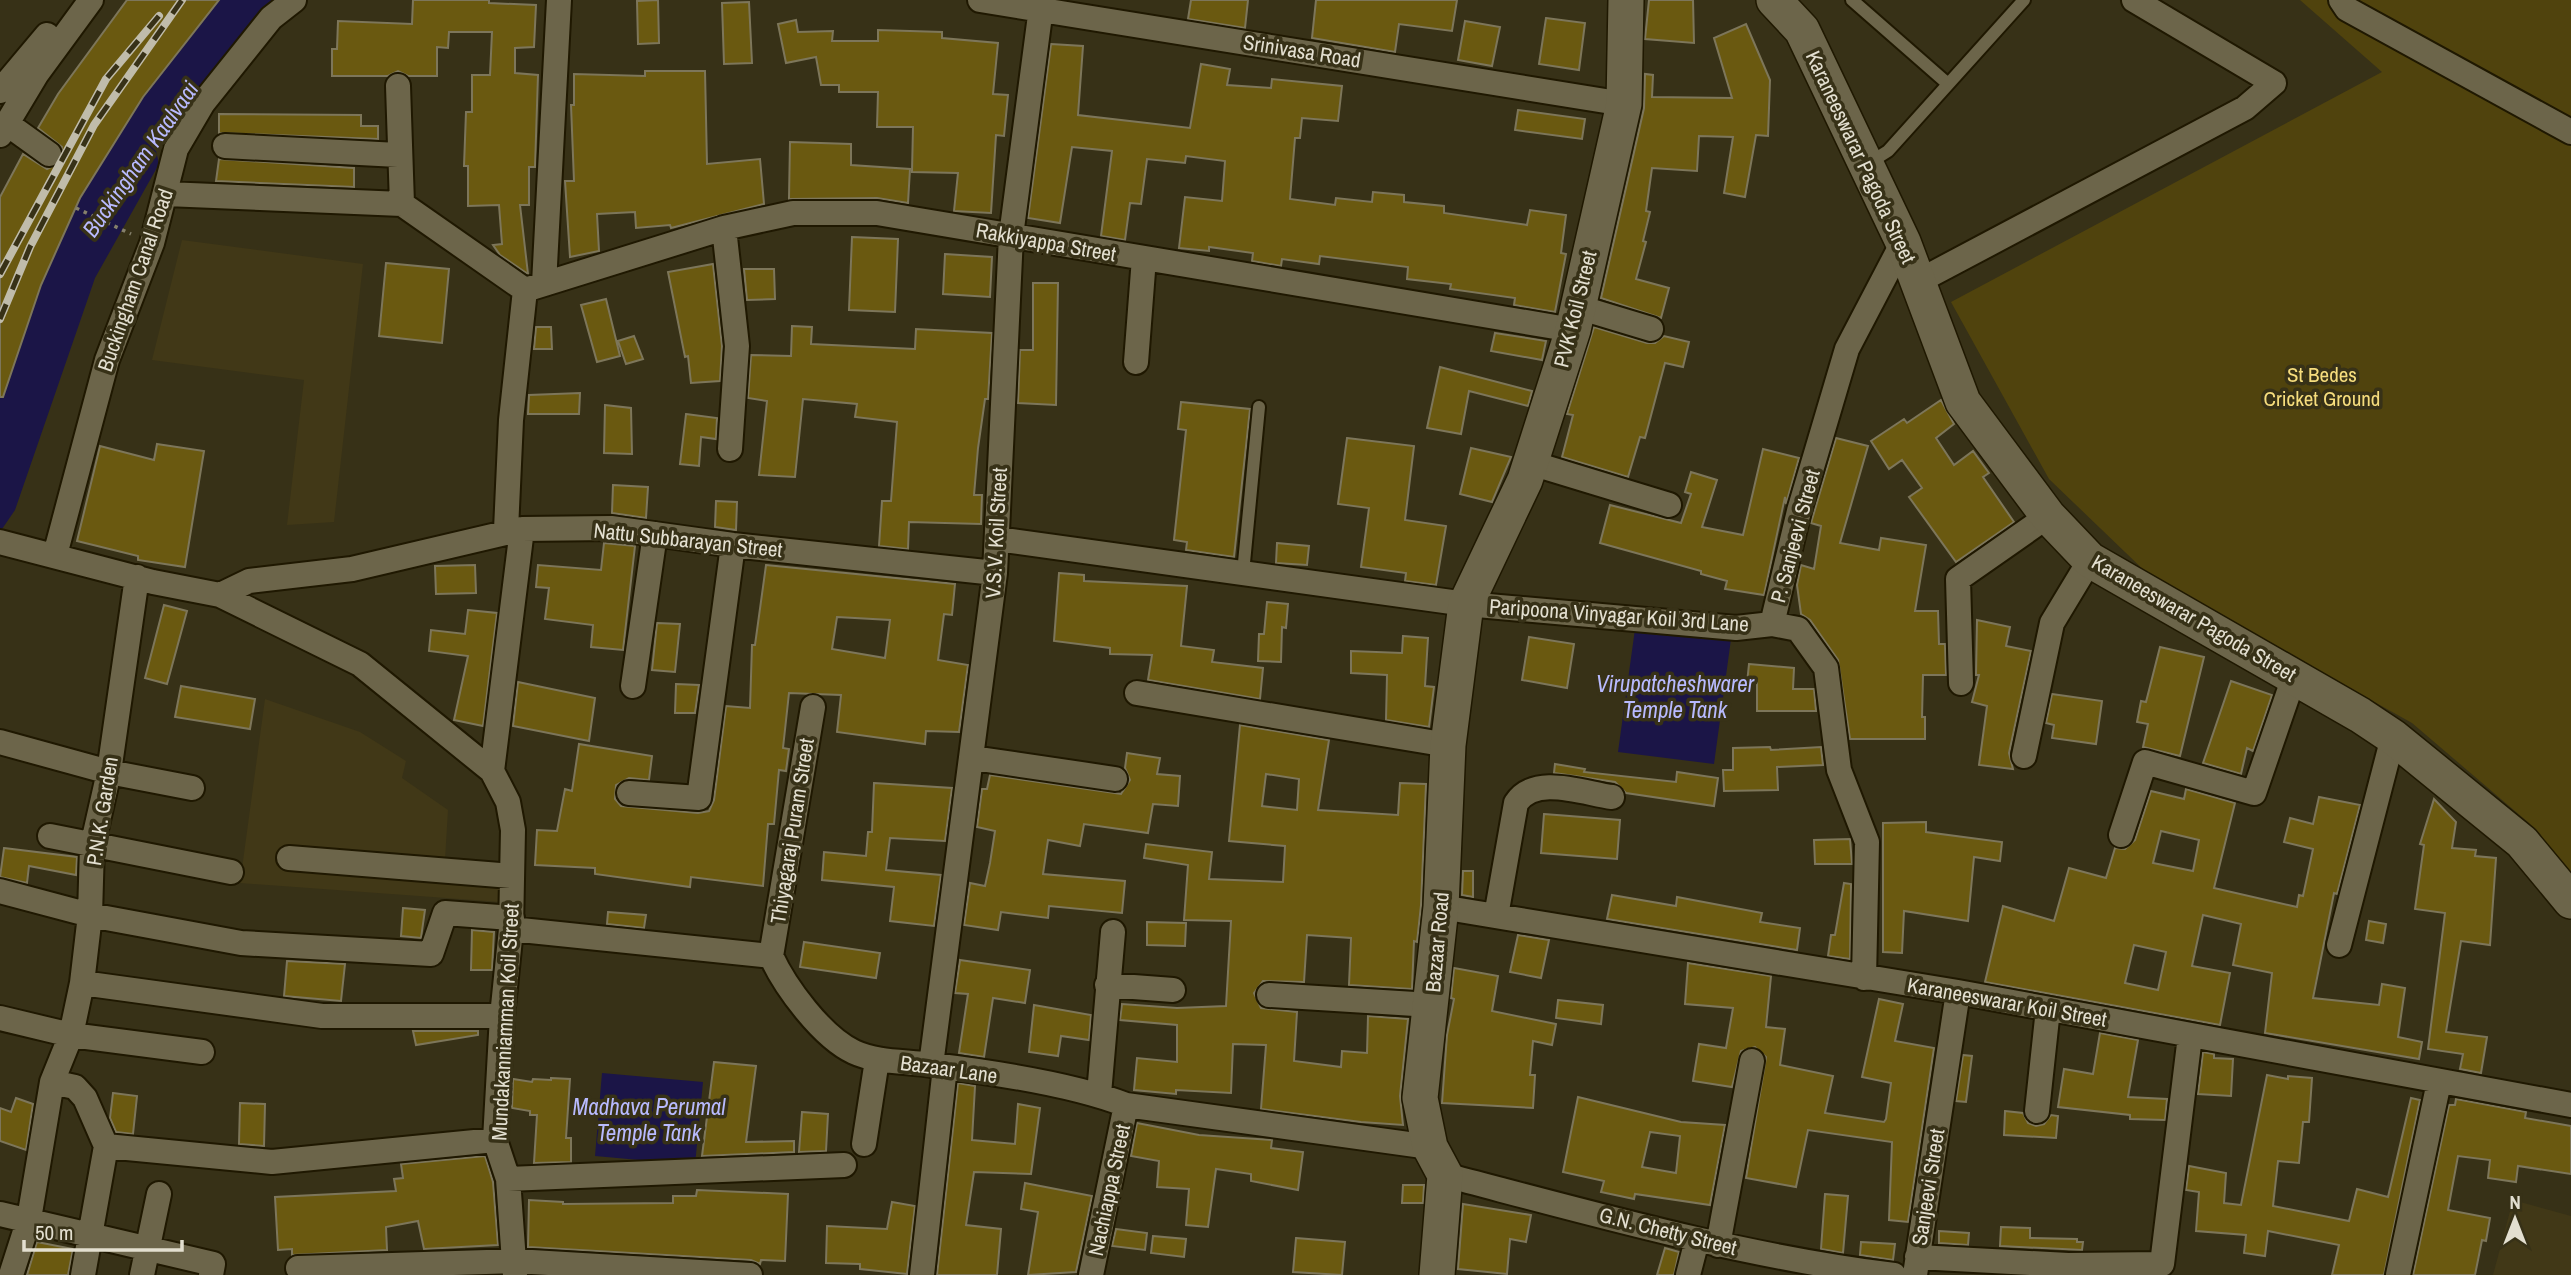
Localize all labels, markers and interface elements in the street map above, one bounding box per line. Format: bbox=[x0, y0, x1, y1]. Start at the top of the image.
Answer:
street label: Srinivasa Road bbox=[1241, 27, 1363, 75]
street label: Karaneeswarar Pagoda Street bbox=[1799, 46, 1923, 268]
water label: Buckingham Kaalvaai bbox=[75, 74, 206, 243]
street label: Buckingham Canal Road bbox=[90, 185, 180, 375]
street label: Rakkiyappa Street bbox=[974, 215, 1118, 269]
street label: PVK Koil Street bbox=[1546, 247, 1604, 371]
park label: St Bedes Cricket Ground bbox=[2264, 360, 2380, 413]
street label: P. Sanjeevi Street bbox=[1763, 466, 1827, 606]
street label: V.S.V. Koil Street bbox=[978, 467, 1014, 599]
street label: Nattu Subbarayan Street bbox=[592, 516, 784, 564]
street label: Karaneeswarar Pagoda Street bbox=[2086, 548, 2302, 689]
street label: Paripoona Vinyagar Koil 3rd Lane bbox=[1488, 591, 1750, 639]
water label: Virupatcheshwarer Temple Tank bbox=[1596, 668, 1755, 725]
street label: Thiyagaraj Puram Street bbox=[763, 736, 821, 926]
street label: P.N.K. Garden bbox=[79, 755, 125, 867]
street label: Bazaar Road bbox=[1418, 891, 1456, 993]
street label: Mundakanniamman Koil Street bbox=[484, 903, 526, 1141]
street label: Karaneeswarar Koil Street bbox=[1905, 970, 2109, 1034]
street label: Bazaar Lane bbox=[899, 1048, 999, 1090]
water label: Madhava Perumal Temple Tank bbox=[572, 1091, 726, 1148]
street label: Nachiappa Street bbox=[1081, 1121, 1137, 1259]
street label: Sanjeevi Street bbox=[1904, 1126, 1952, 1247]
north arrow bbox=[2480, 1184, 2550, 1254]
text: N bbox=[2509, 1189, 2521, 1215]
street label: G.N. Chetty Street bbox=[1596, 1200, 1740, 1262]
scale bar bbox=[24, 1208, 182, 1252]
text: 50 m bbox=[35, 1218, 73, 1247]

